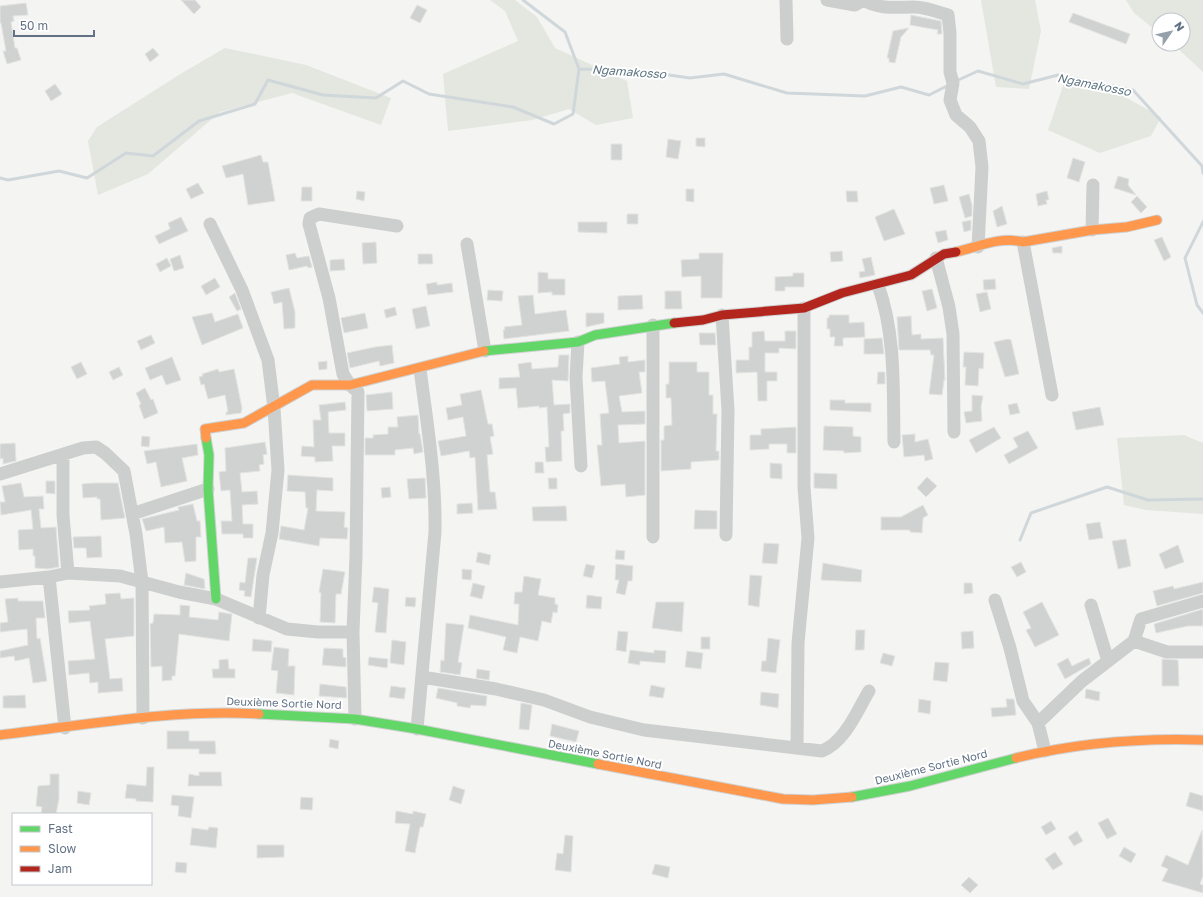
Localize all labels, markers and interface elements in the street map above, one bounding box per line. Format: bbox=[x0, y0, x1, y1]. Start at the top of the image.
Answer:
scale bar bbox=[14, 12, 94, 38]
north arrow bbox=[1151, 12, 1191, 52]
text: 50 m bbox=[20, 18, 48, 33]
text: N bbox=[1172, 19, 1187, 33]
water label: Ngamakosso bbox=[591, 61, 667, 82]
water label: Ngamakosso bbox=[1056, 70, 1133, 99]
street label: Deuxième Sortie Nord bbox=[226, 694, 342, 711]
street label: Deuxième Sortie Nord bbox=[547, 736, 663, 771]
street label: Deuxième Sortie Nord bbox=[873, 746, 988, 787]
legend bbox=[12, 813, 152, 885]
text: Fast bbox=[48, 821, 73, 836]
text: Slow bbox=[48, 841, 76, 856]
text: Jam bbox=[48, 861, 72, 876]

